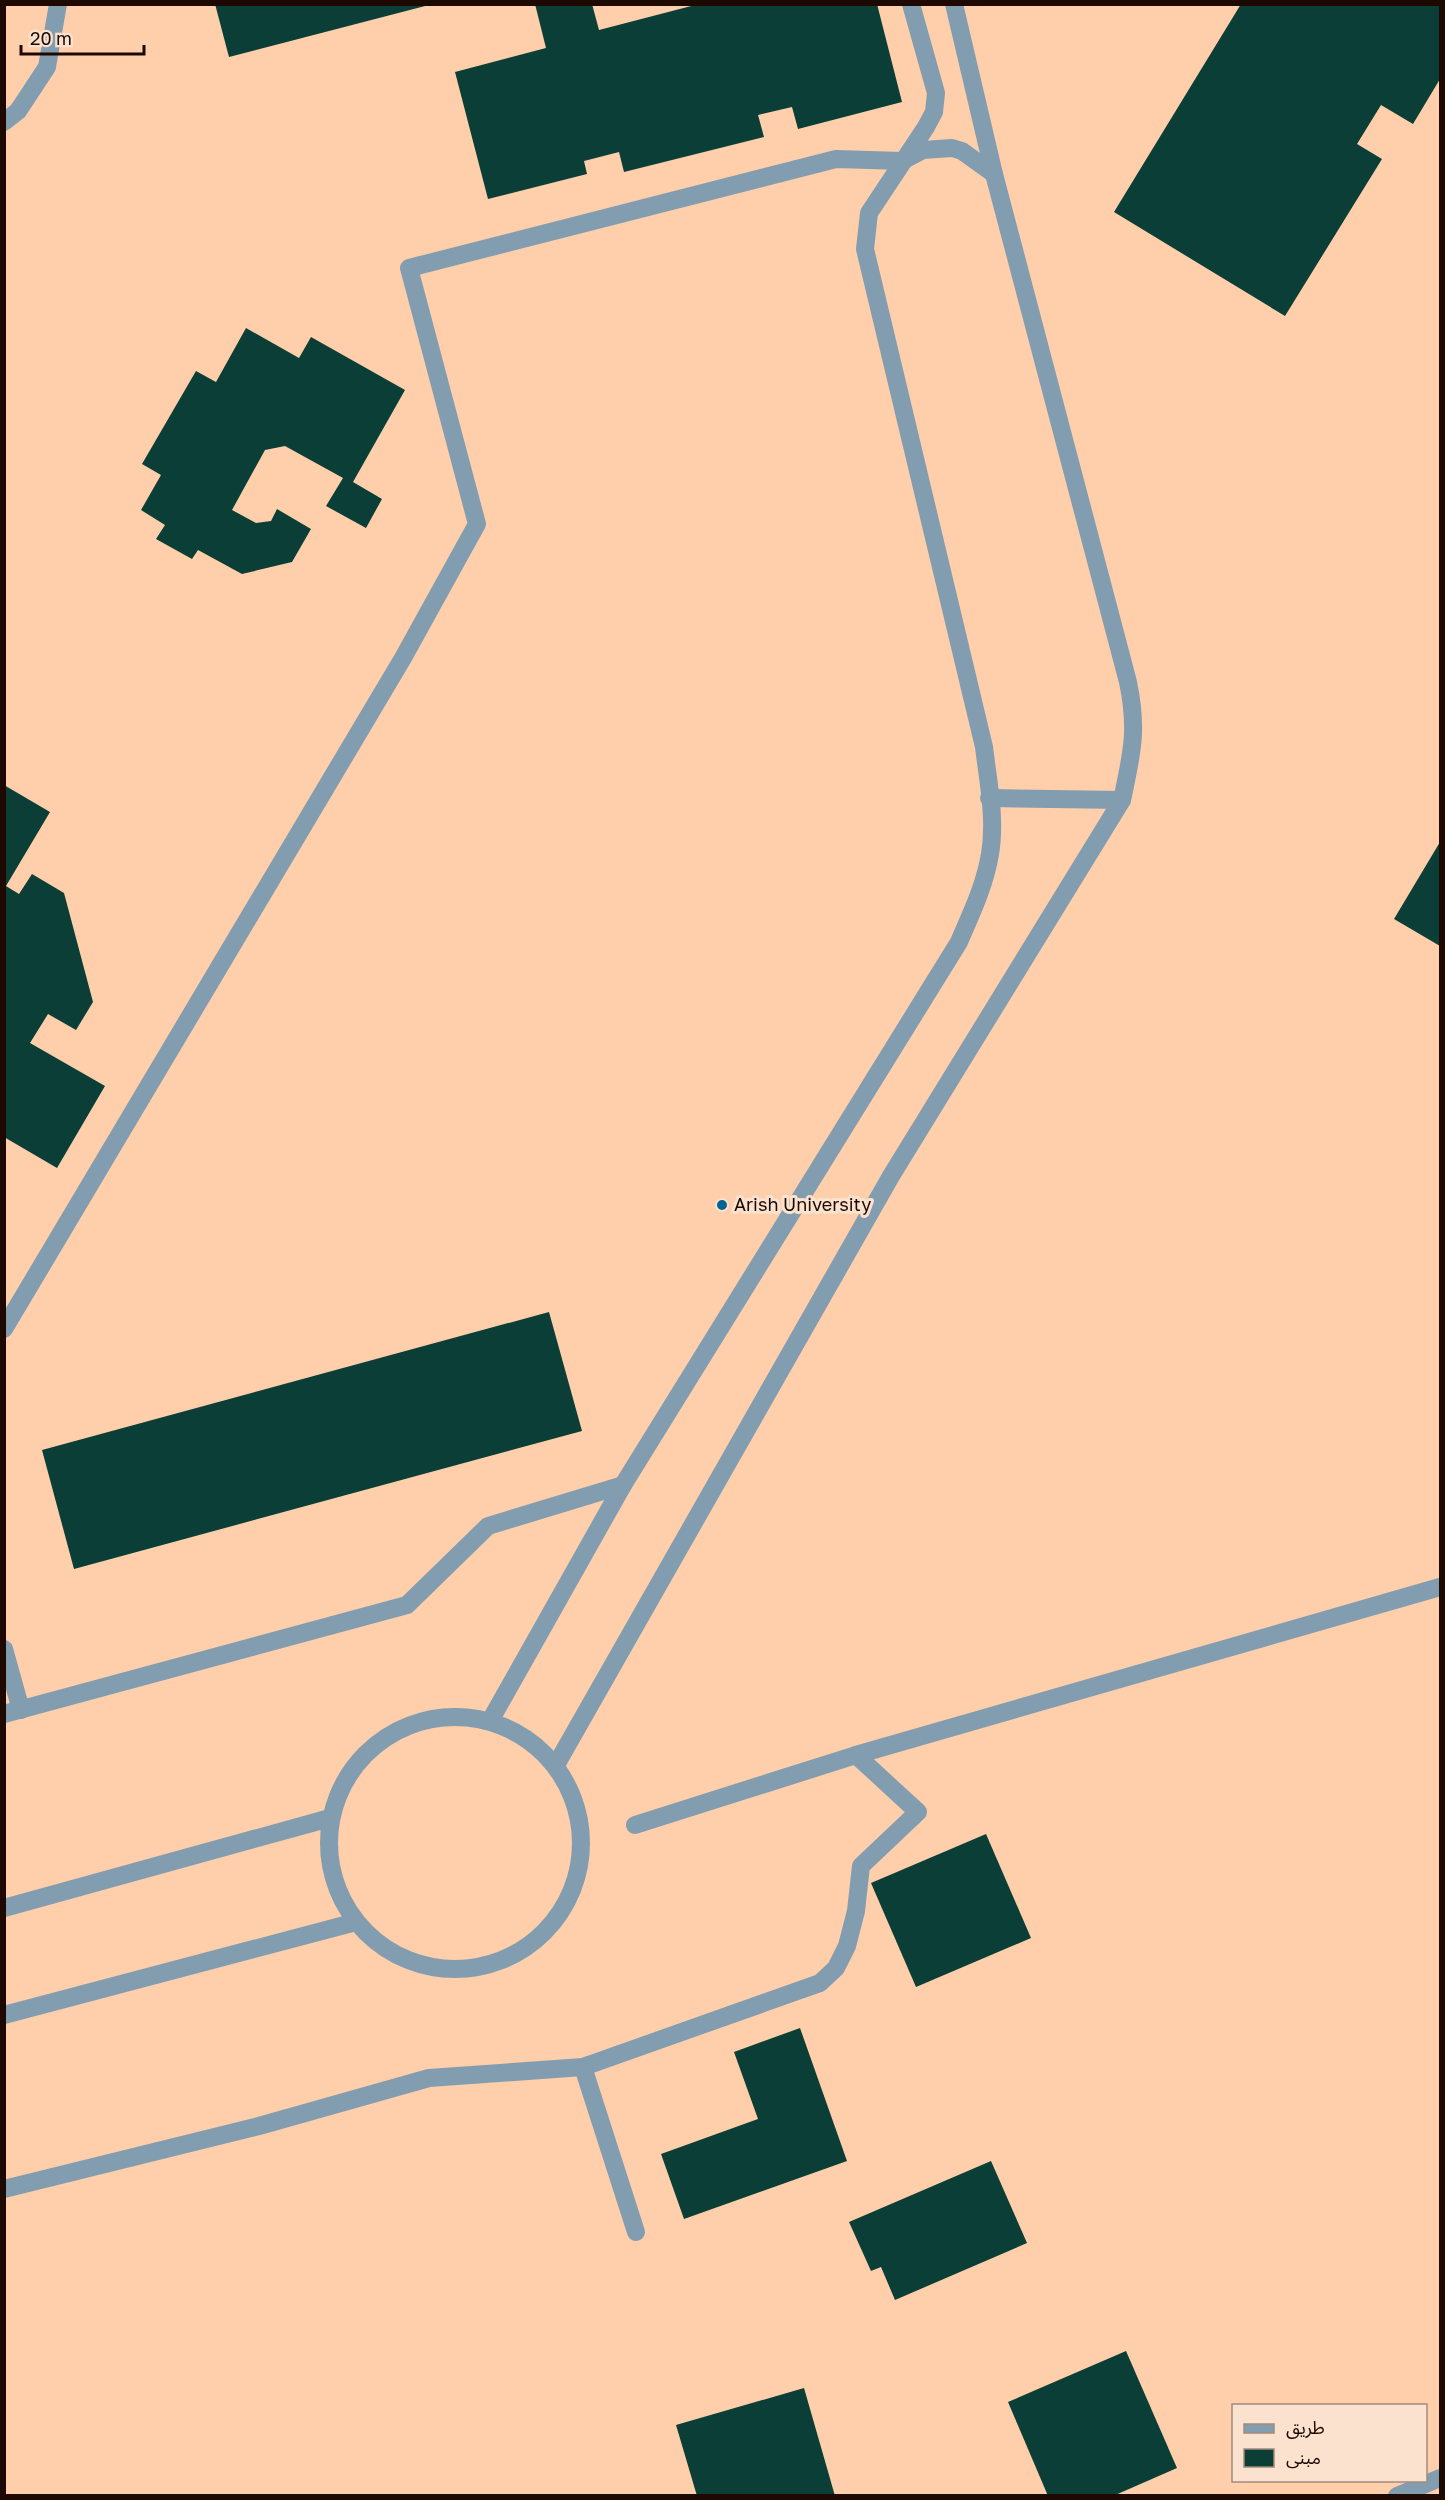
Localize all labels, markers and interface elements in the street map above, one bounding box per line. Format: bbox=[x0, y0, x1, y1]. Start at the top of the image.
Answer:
scale bar bbox=[21, 18, 144, 56]
text: 20 m bbox=[30, 27, 72, 49]
place label: Arish University bbox=[734, 1193, 871, 1215]
marker: Arish University bbox=[715, 1198, 729, 1212]
legend bbox=[1232, 2404, 1427, 2482]
text: طريق bbox=[1286, 2416, 1325, 2439]
text: مبنى bbox=[1286, 2446, 1321, 2469]

